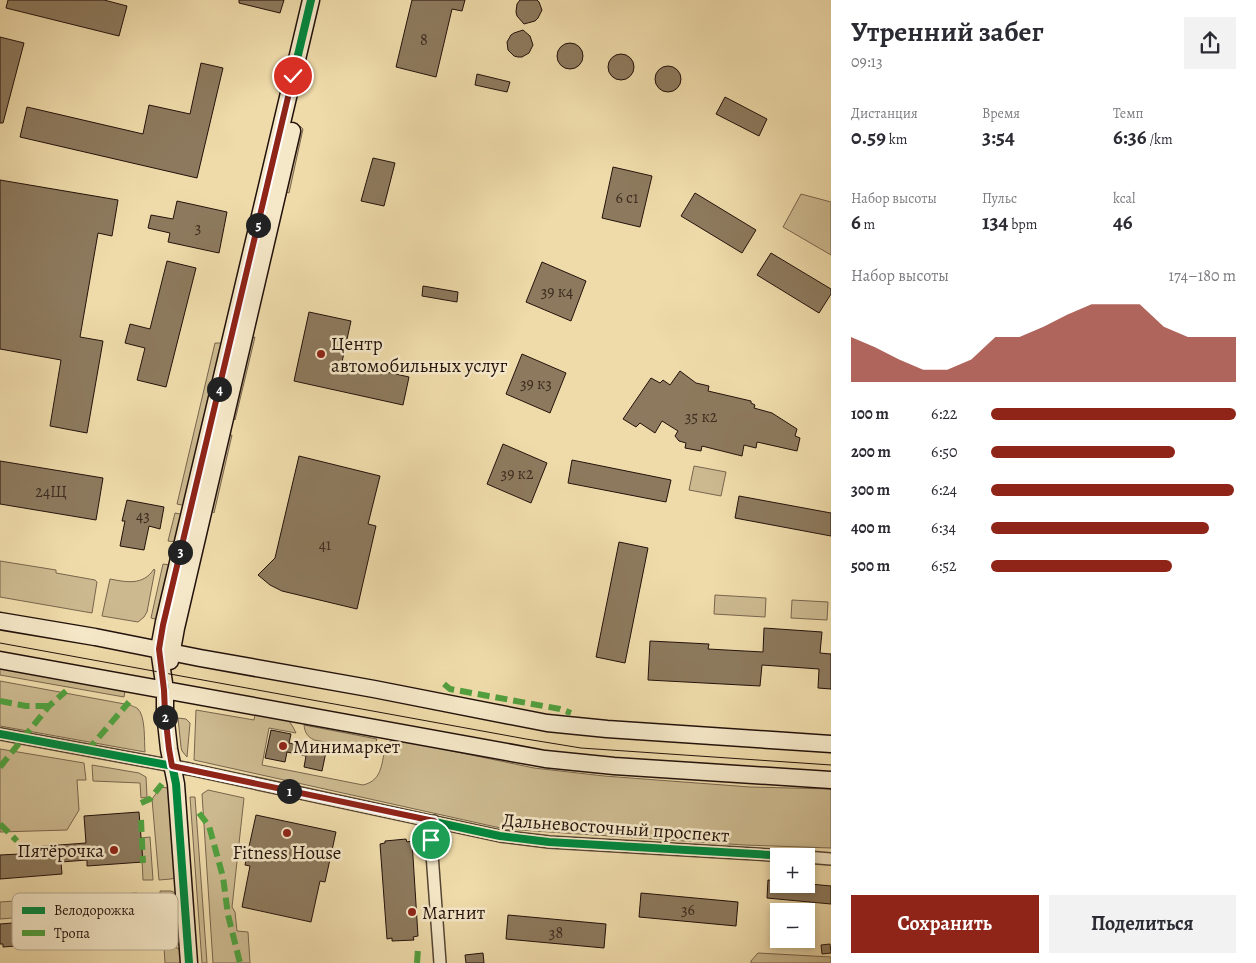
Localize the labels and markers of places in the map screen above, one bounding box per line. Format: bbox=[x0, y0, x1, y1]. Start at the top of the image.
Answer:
pin bbox=[272, 55, 314, 97]
pin: 5 bbox=[246, 212, 270, 238]
place label: Центр автомобильных услуг bbox=[331, 331, 507, 379]
marker: Центр автомобильных услуг bbox=[315, 348, 327, 360]
pin: 4 bbox=[206, 376, 232, 402]
pin: 3 bbox=[168, 540, 192, 564]
pin: 2 bbox=[152, 704, 178, 730]
place label: Минимаркет bbox=[293, 734, 401, 760]
marker: Минимаркет bbox=[277, 740, 289, 752]
pin: 1 bbox=[276, 778, 302, 804]
pin bbox=[410, 819, 452, 861]
marker: Fitness House bbox=[281, 827, 293, 839]
place label: Пятёрочка bbox=[17, 838, 104, 864]
place label: Fitness House bbox=[233, 840, 341, 866]
marker: Пятёрочка bbox=[108, 844, 120, 856]
place label: Магнит bbox=[422, 900, 486, 926]
marker: Магнит bbox=[406, 906, 418, 918]

